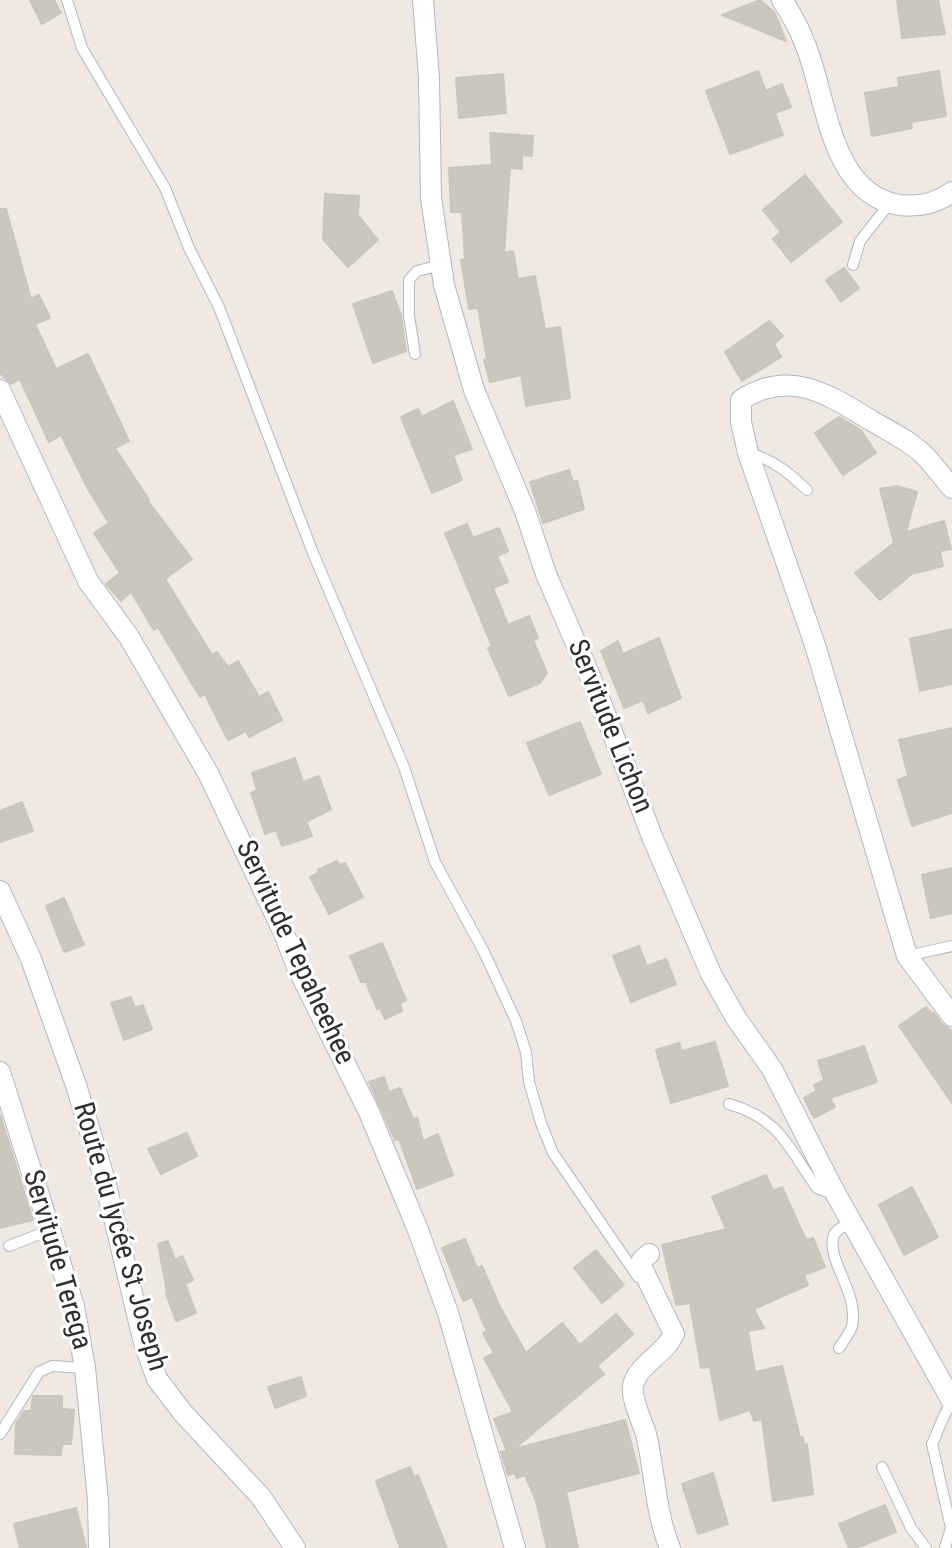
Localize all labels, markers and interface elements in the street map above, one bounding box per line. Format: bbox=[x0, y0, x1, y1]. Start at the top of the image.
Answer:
street label: Servitude Lichon bbox=[559, 635, 659, 819]
street label: Servitude Tepaheehee bbox=[227, 836, 361, 1070]
street label: Route du lycée St Joseph bbox=[65, 1099, 173, 1375]
street label: Servitude Terega bbox=[14, 1166, 98, 1354]

